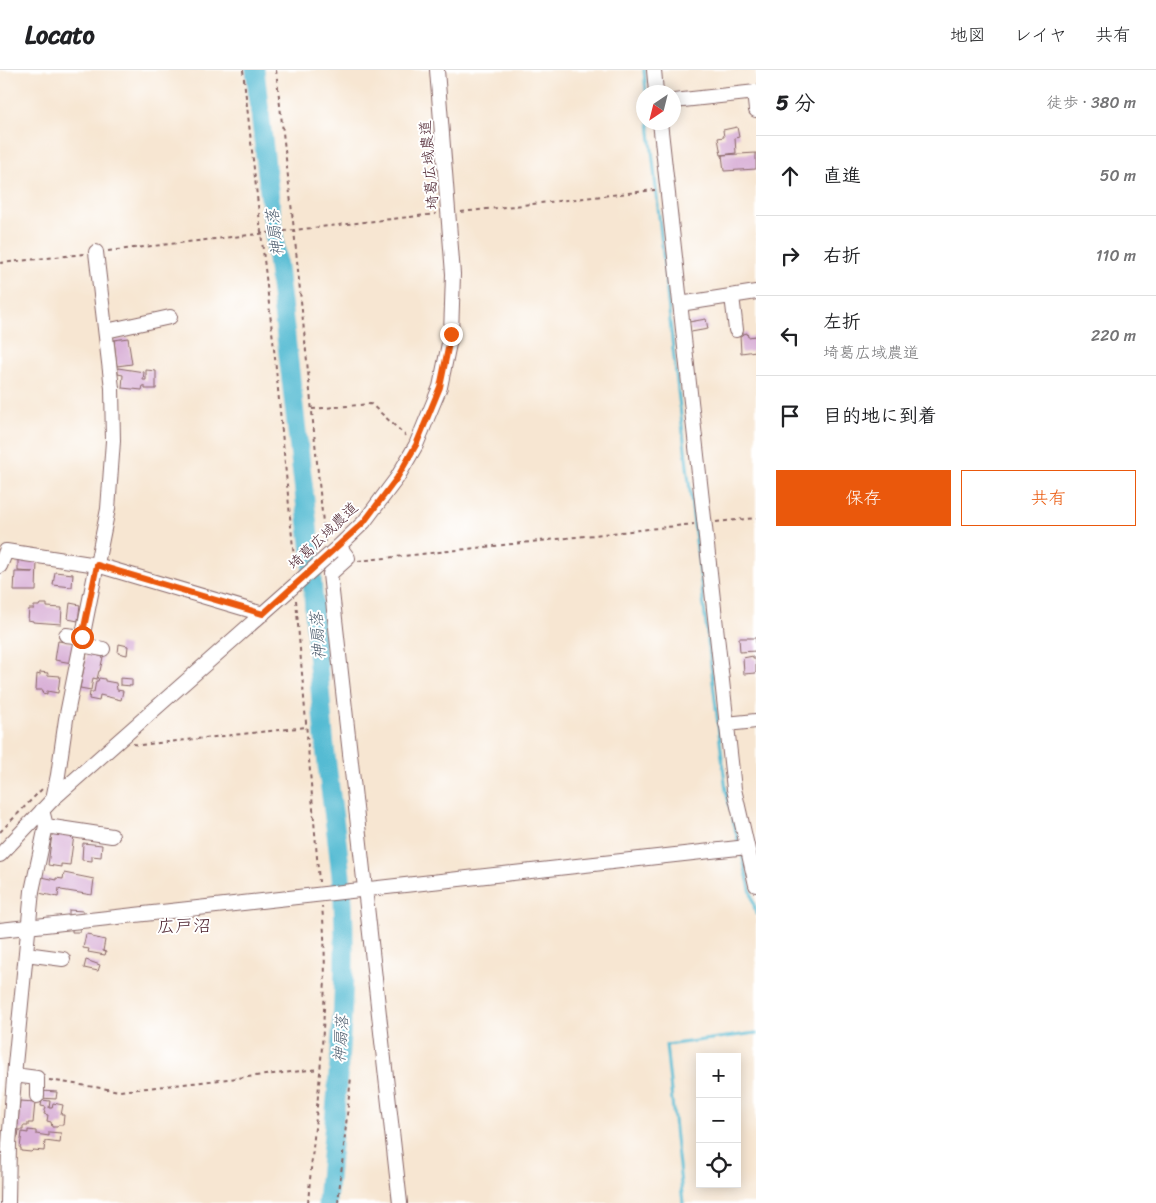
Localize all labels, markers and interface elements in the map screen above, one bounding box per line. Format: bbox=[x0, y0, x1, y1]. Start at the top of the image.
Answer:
text: Locato bbox=[25, 14, 95, 56]
text: 地図 bbox=[950, 19, 986, 51]
text: レイヤ bbox=[1014, 19, 1067, 51]
text: 共有 bbox=[1095, 19, 1131, 51]
text: 5 分 bbox=[776, 84, 815, 122]
north arrow bbox=[636, 85, 681, 130]
text: 徒歩 · 380 m bbox=[1046, 88, 1136, 117]
street label: 埼葛広域農道 bbox=[412, 119, 446, 211]
text: 直進 bbox=[823, 159, 861, 192]
text: 50 m bbox=[1100, 161, 1136, 190]
icon: ahead bbox=[776, 162, 804, 190]
water label: 神扇落 bbox=[257, 205, 292, 259]
text: 右折 bbox=[823, 239, 861, 272]
text: 110 m bbox=[1096, 241, 1136, 270]
icon: right bbox=[776, 242, 804, 270]
text: 左折 bbox=[823, 305, 861, 338]
text: 220 m bbox=[1091, 321, 1136, 350]
icon: left bbox=[776, 322, 804, 350]
route end bbox=[440, 323, 463, 346]
text: 埼葛広域農道 bbox=[823, 338, 919, 367]
text: 目的地に到着 bbox=[823, 399, 937, 432]
icon: arrive bbox=[776, 402, 804, 430]
button: 保存 bbox=[776, 470, 951, 526]
button: 共有 bbox=[961, 470, 1136, 526]
street label: 埼葛広域農道 bbox=[282, 495, 364, 577]
water label: 神扇落 bbox=[301, 609, 334, 661]
route start bbox=[71, 626, 94, 649]
district label: 広戸沼 bbox=[157, 910, 211, 942]
water label: 神扇落 bbox=[324, 1012, 357, 1064]
map controls bbox=[696, 1053, 741, 1188]
button: + bbox=[696, 1053, 741, 1098]
button: − bbox=[696, 1098, 741, 1143]
button: locate bbox=[696, 1143, 741, 1188]

